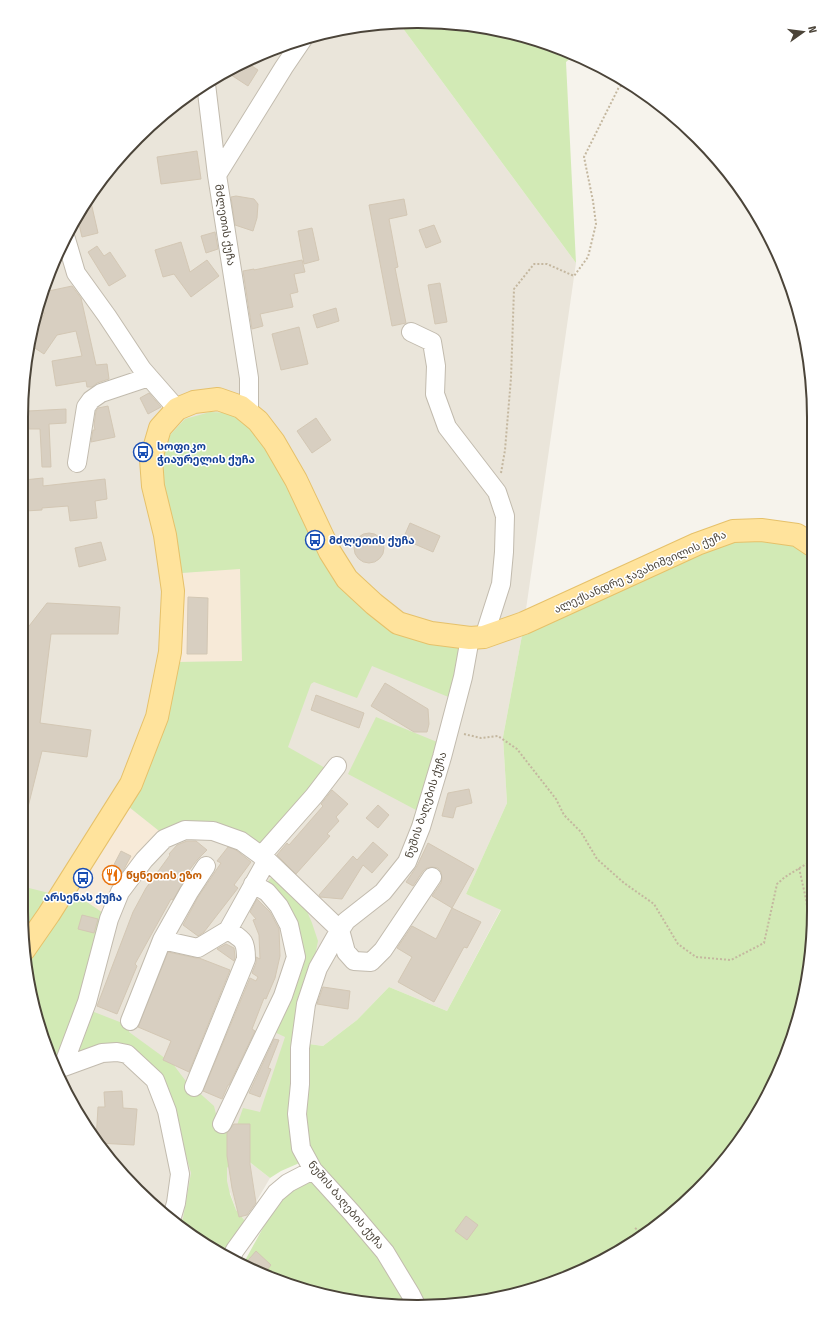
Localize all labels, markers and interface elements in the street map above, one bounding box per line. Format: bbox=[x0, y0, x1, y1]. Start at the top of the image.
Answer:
north arrow bbox=[783, 12, 823, 52]
text: N bbox=[805, 25, 819, 34]
street label: მძლეთის ქუჩა bbox=[212, 183, 238, 267]
place label: სოფიკო ჭიაურელის ქუჩა bbox=[157, 440, 255, 466]
bus stop icon: სოფიკო ჭიაურელის ქუჩა bbox=[132, 441, 154, 463]
street label: ალექსანდრე ჯავახიშვილის ქუჩა bbox=[552, 528, 728, 616]
bus stop icon: მძლეთის ქუჩა bbox=[304, 529, 326, 551]
place label: მძლეთის ქუჩა bbox=[329, 534, 415, 547]
street label: ნუშის ბაღების ქუჩა bbox=[403, 750, 449, 860]
restaurant icon: წყნეთის ეზო bbox=[101, 864, 123, 886]
bus stop icon: არსენას ქუჩა bbox=[72, 867, 94, 889]
place label: წყნეთის ეზო bbox=[126, 869, 202, 882]
place label: არსენას ქუჩა bbox=[44, 891, 122, 904]
street label: ნუშის ბაღების ქუჩა bbox=[305, 1158, 387, 1252]

